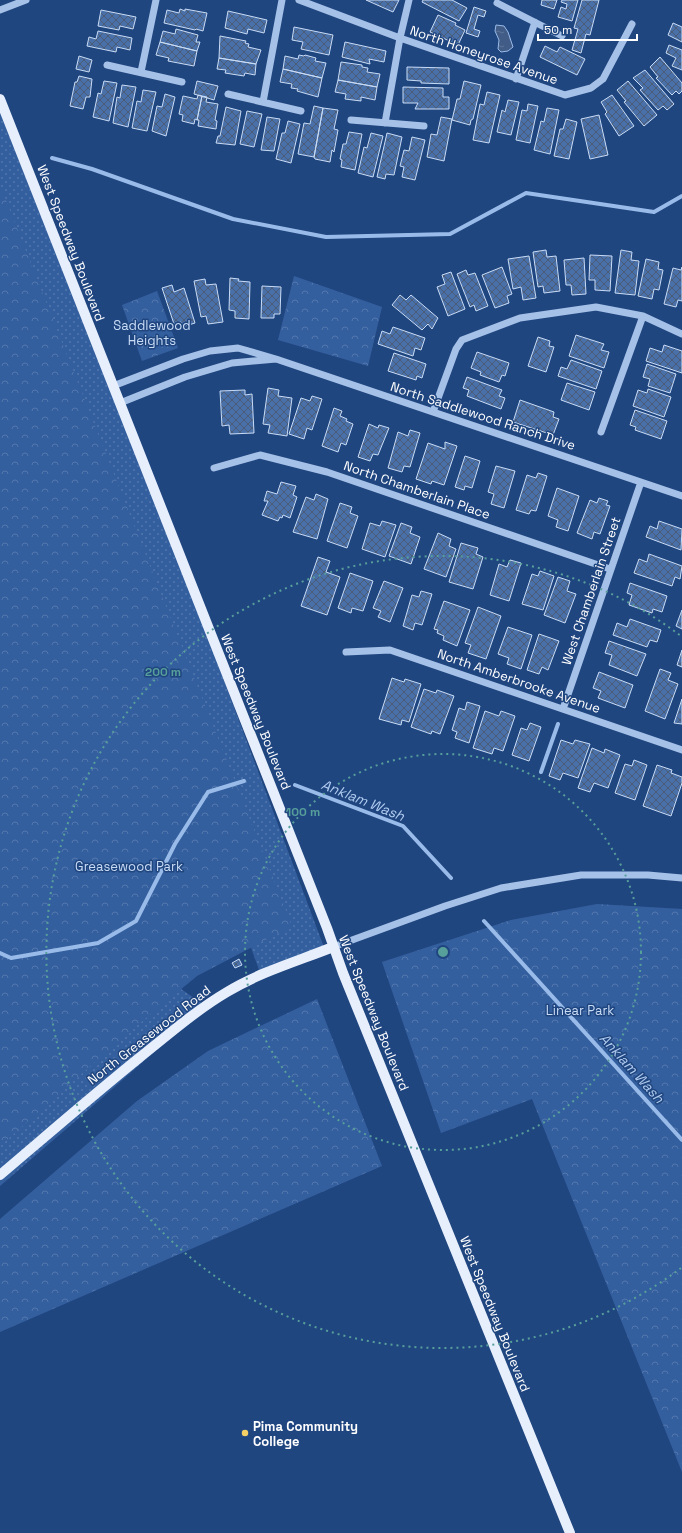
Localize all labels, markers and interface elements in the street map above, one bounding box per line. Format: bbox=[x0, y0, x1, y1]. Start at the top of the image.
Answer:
scale bar bbox=[538, 16, 637, 42]
street label: North Honeyrose Avenue bbox=[408, 22, 560, 88]
text: 50 m bbox=[544, 22, 572, 38]
street label: West Speedway Boulevard bbox=[33, 162, 109, 324]
park label: Saddlewood Heights bbox=[113, 317, 191, 349]
street label: North Saddlewood Ranch Drive bbox=[388, 378, 578, 454]
street label: North Chamberlain Place bbox=[342, 457, 492, 523]
street label: West Chamberlain Street bbox=[558, 515, 624, 667]
street label: West Speedway Boulevard bbox=[217, 632, 295, 792]
street label: North Amberbrooke Avenue bbox=[435, 645, 603, 717]
text: 200 m bbox=[145, 664, 181, 680]
water label: Anklam Wash bbox=[319, 775, 408, 825]
text: 100 m bbox=[286, 804, 320, 820]
park label: Greasewood Park bbox=[75, 858, 183, 875]
street label: West Speedway Boulevard bbox=[335, 933, 413, 1093]
centre of rings bbox=[436, 945, 450, 959]
street label: North Greasewood Road bbox=[84, 982, 214, 1088]
park label: Linear Park bbox=[546, 1002, 614, 1019]
water label: Anklam Wash bbox=[596, 1029, 668, 1107]
street label: West Speedway Boulevard bbox=[456, 1234, 534, 1394]
place label: Pima Community College bbox=[253, 1418, 358, 1450]
marker: Pima Community College bbox=[240, 1428, 250, 1438]

